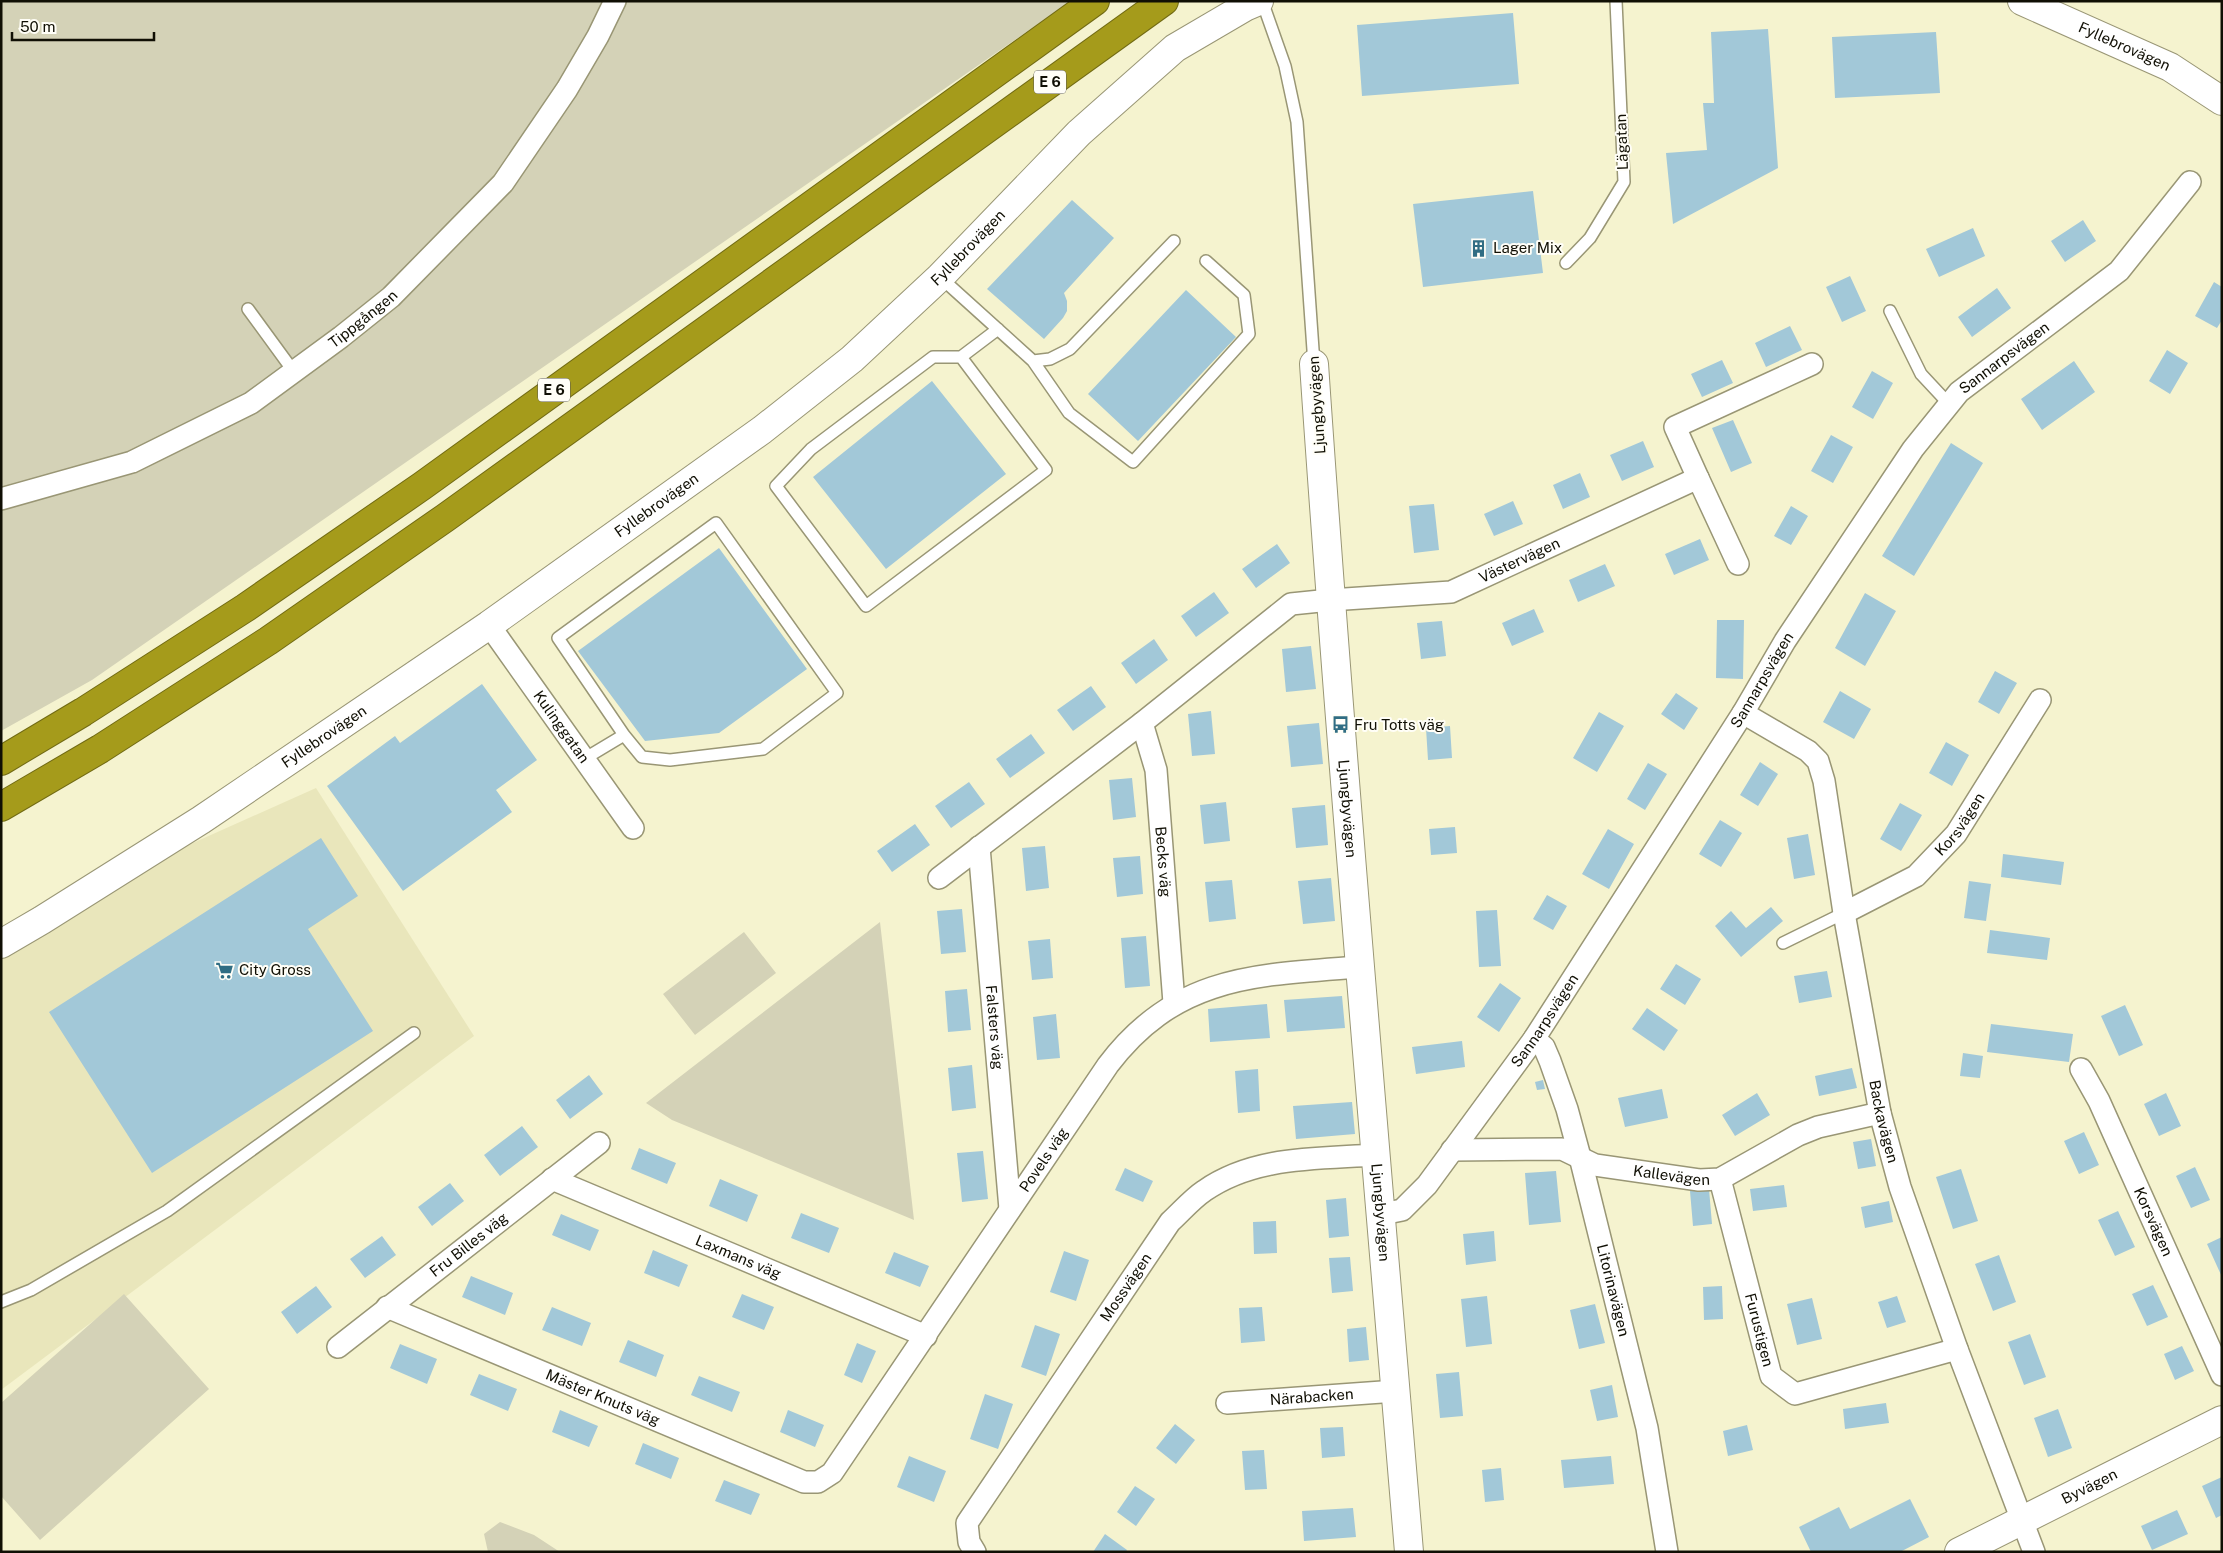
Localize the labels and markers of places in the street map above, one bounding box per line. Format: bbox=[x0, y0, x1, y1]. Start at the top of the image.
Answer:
building icon: Lager Mix bbox=[1469, 238, 1489, 258]
place label: Lager Mix bbox=[1493, 239, 1562, 256]
bus stop icon: Fru Totts väg bbox=[1330, 715, 1350, 735]
place label: Fru Totts väg bbox=[1354, 716, 1444, 733]
supermarket icon: City Gross bbox=[215, 960, 235, 980]
place label: City Gross bbox=[239, 961, 311, 978]

